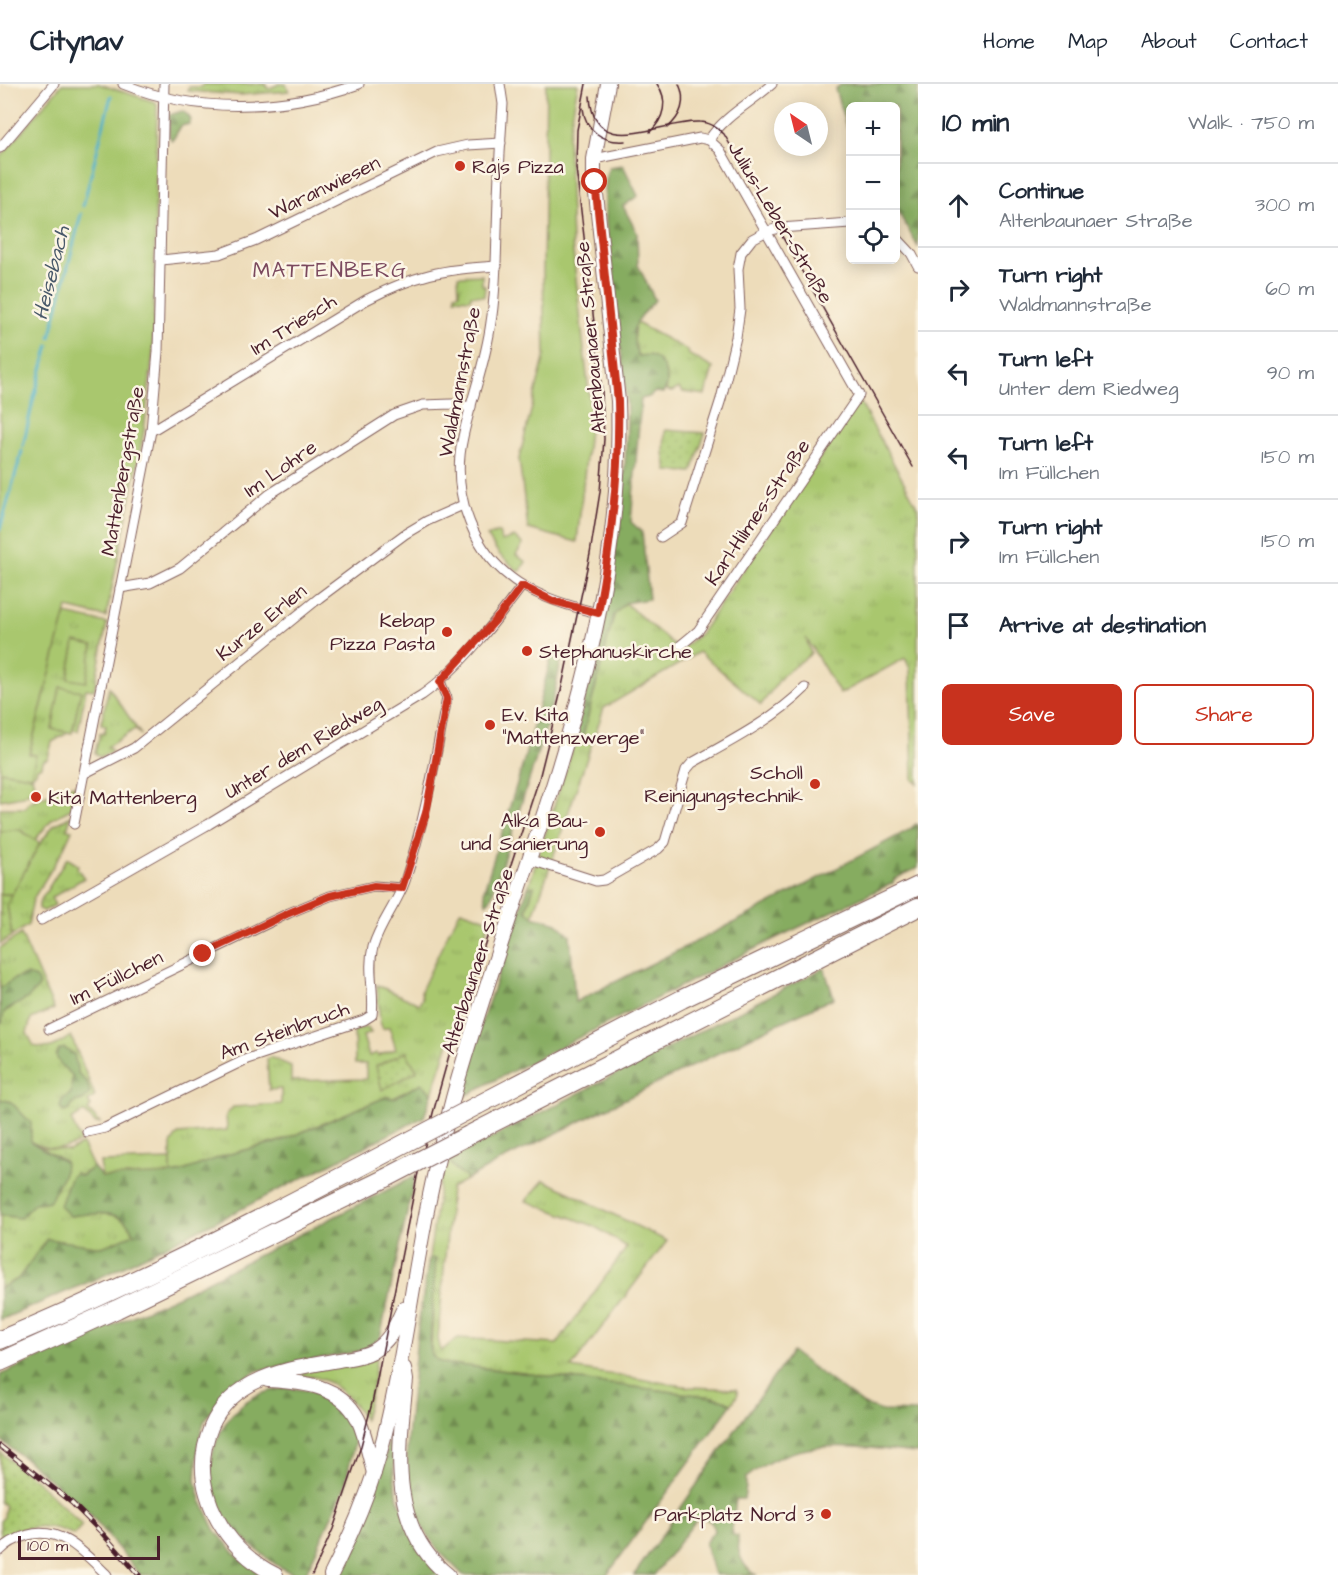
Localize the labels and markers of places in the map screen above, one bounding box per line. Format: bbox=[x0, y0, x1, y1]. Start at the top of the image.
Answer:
place label: Rajs Pizza bbox=[472, 153, 564, 181]
marker: Rajs Pizza bbox=[453, 159, 467, 173]
place label: Kebap Pizza Pasta bbox=[330, 607, 435, 658]
marker: Kebap Pizza Pasta bbox=[440, 625, 454, 639]
place label: Stephanuskirche bbox=[539, 638, 692, 666]
marker: Stephanuskirche bbox=[520, 644, 534, 658]
place label: Ev. Kita "Mattenzwerge" bbox=[502, 701, 645, 753]
marker: Ev. Kita "Mattenzwerge" bbox=[483, 718, 497, 732]
place label: Scholl Reinigungstechnik bbox=[644, 759, 803, 811]
marker: Scholl Reinigungstechnik bbox=[808, 777, 822, 791]
place label: Kita Mattenberg bbox=[48, 784, 197, 813]
marker: Kita Mattenberg bbox=[29, 790, 43, 804]
place label: Alka Bau- und Sanierung bbox=[461, 807, 588, 859]
marker: Alka Bau- und Sanierung bbox=[593, 825, 607, 839]
place label: Parkplatz Nord 3 bbox=[654, 1501, 814, 1529]
marker: Parkplatz Nord 3 bbox=[819, 1507, 833, 1521]

